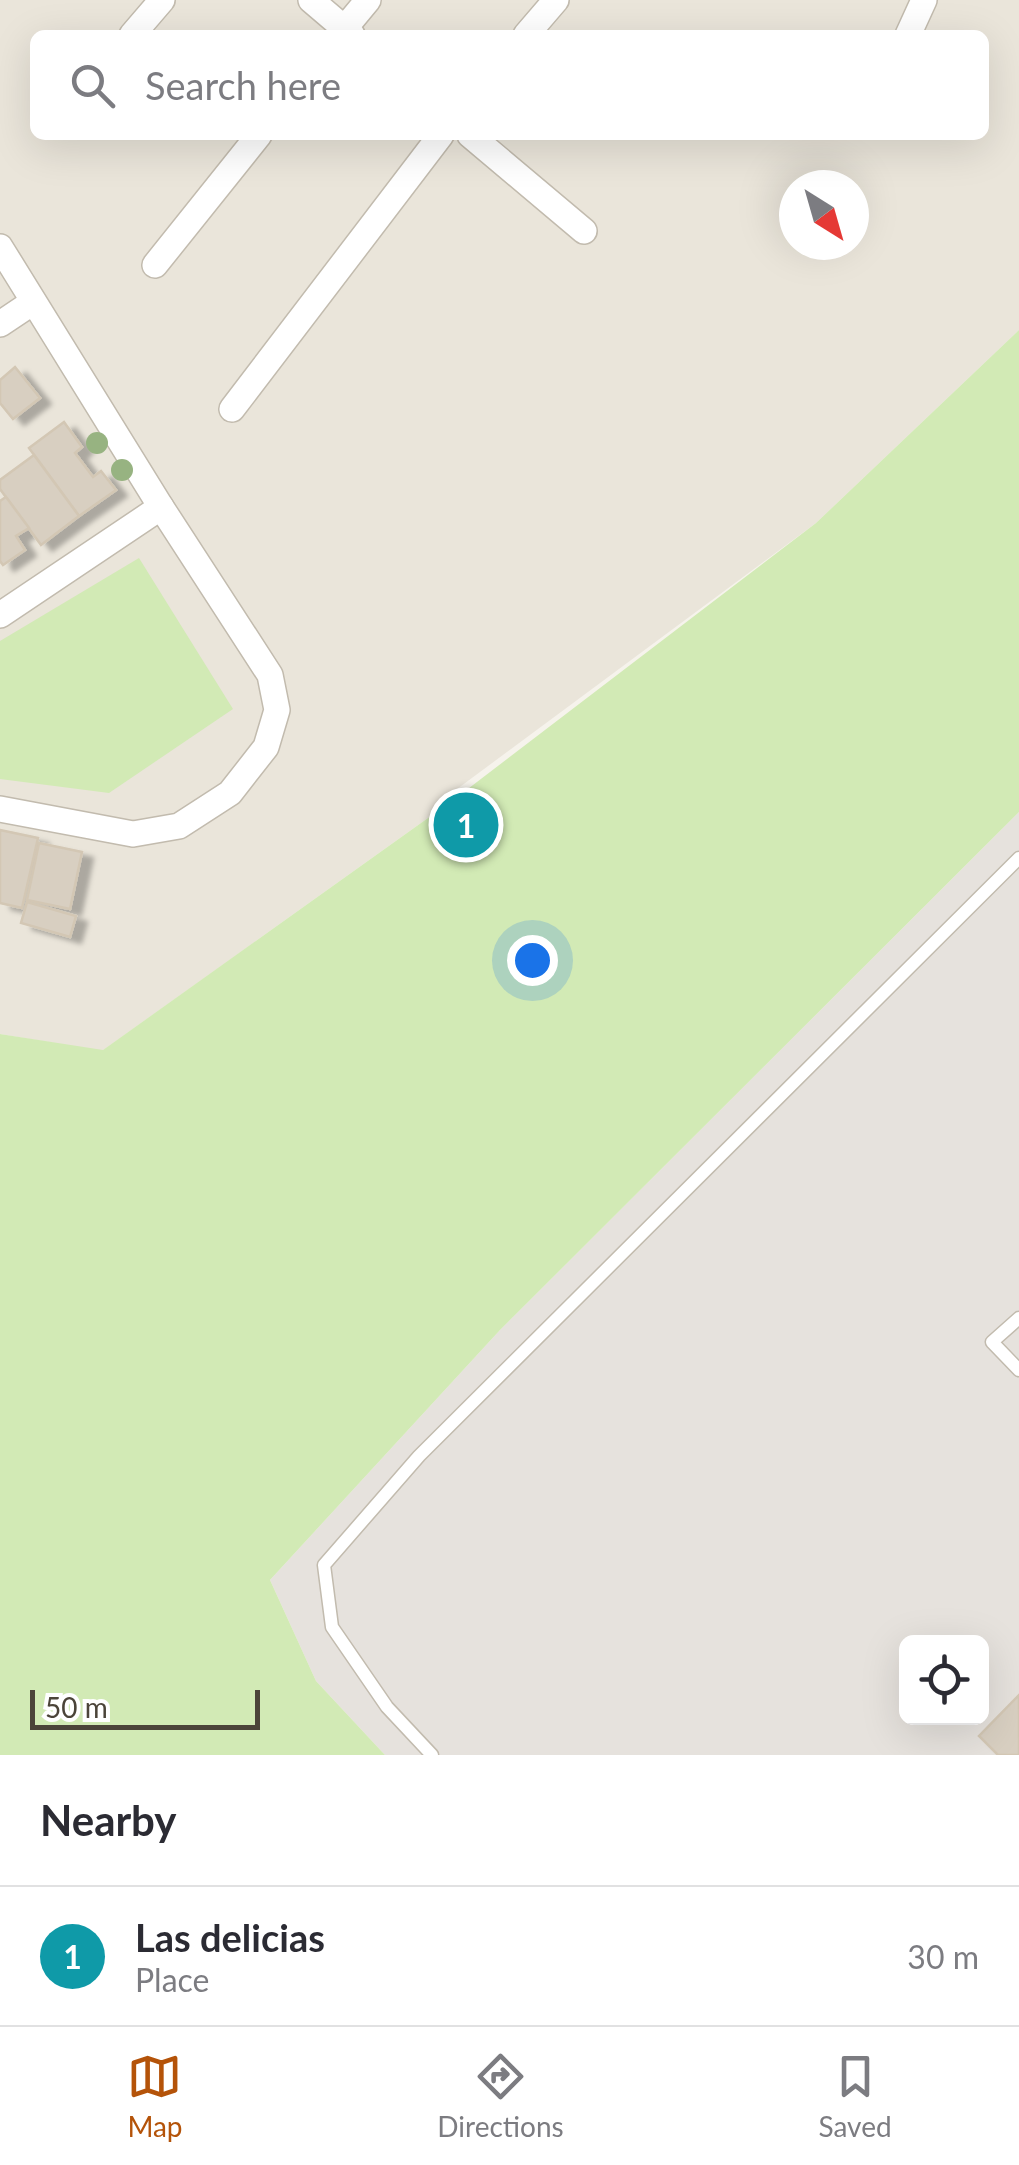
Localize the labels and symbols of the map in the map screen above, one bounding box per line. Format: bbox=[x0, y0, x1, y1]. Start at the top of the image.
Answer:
north arrow bbox=[779, 170, 869, 260]
pin: 1 bbox=[434, 788, 498, 862]
your location bbox=[507, 935, 558, 986]
scale bar bbox=[30, 1685, 260, 1730]

